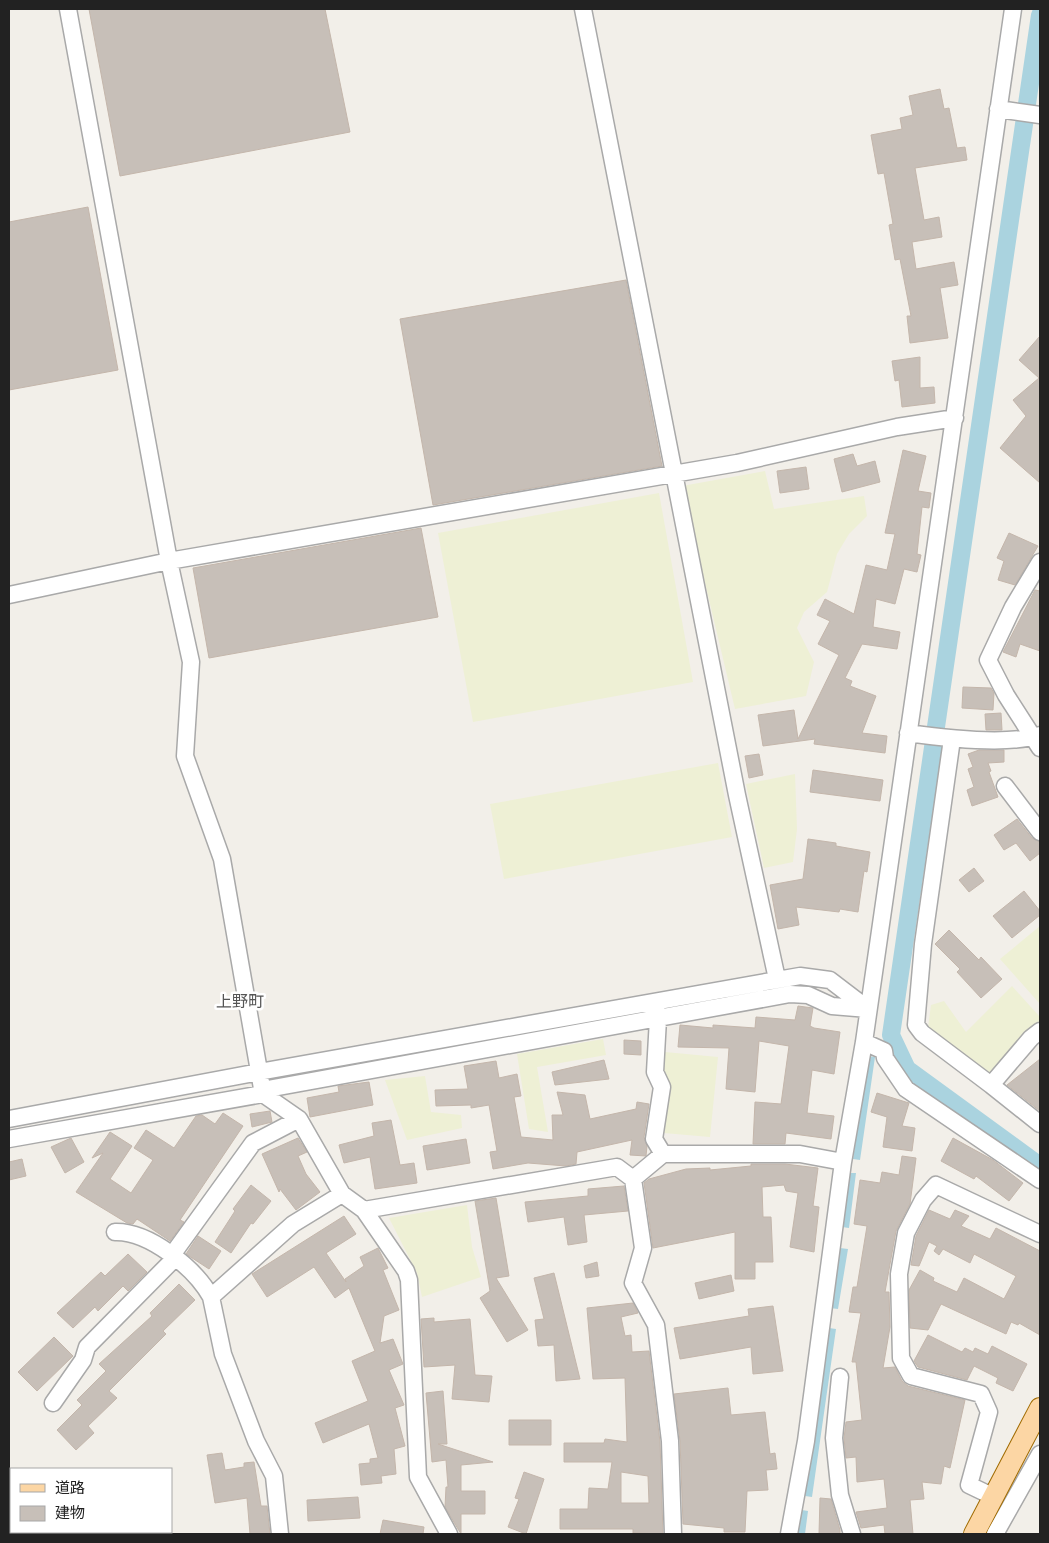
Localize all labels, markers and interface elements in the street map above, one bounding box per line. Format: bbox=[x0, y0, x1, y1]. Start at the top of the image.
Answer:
district label: 上野町 bbox=[216, 991, 264, 1011]
legend bbox=[10, 1468, 172, 1533]
text: 道路 bbox=[55, 1478, 85, 1497]
text: 建物 bbox=[55, 1503, 85, 1522]

